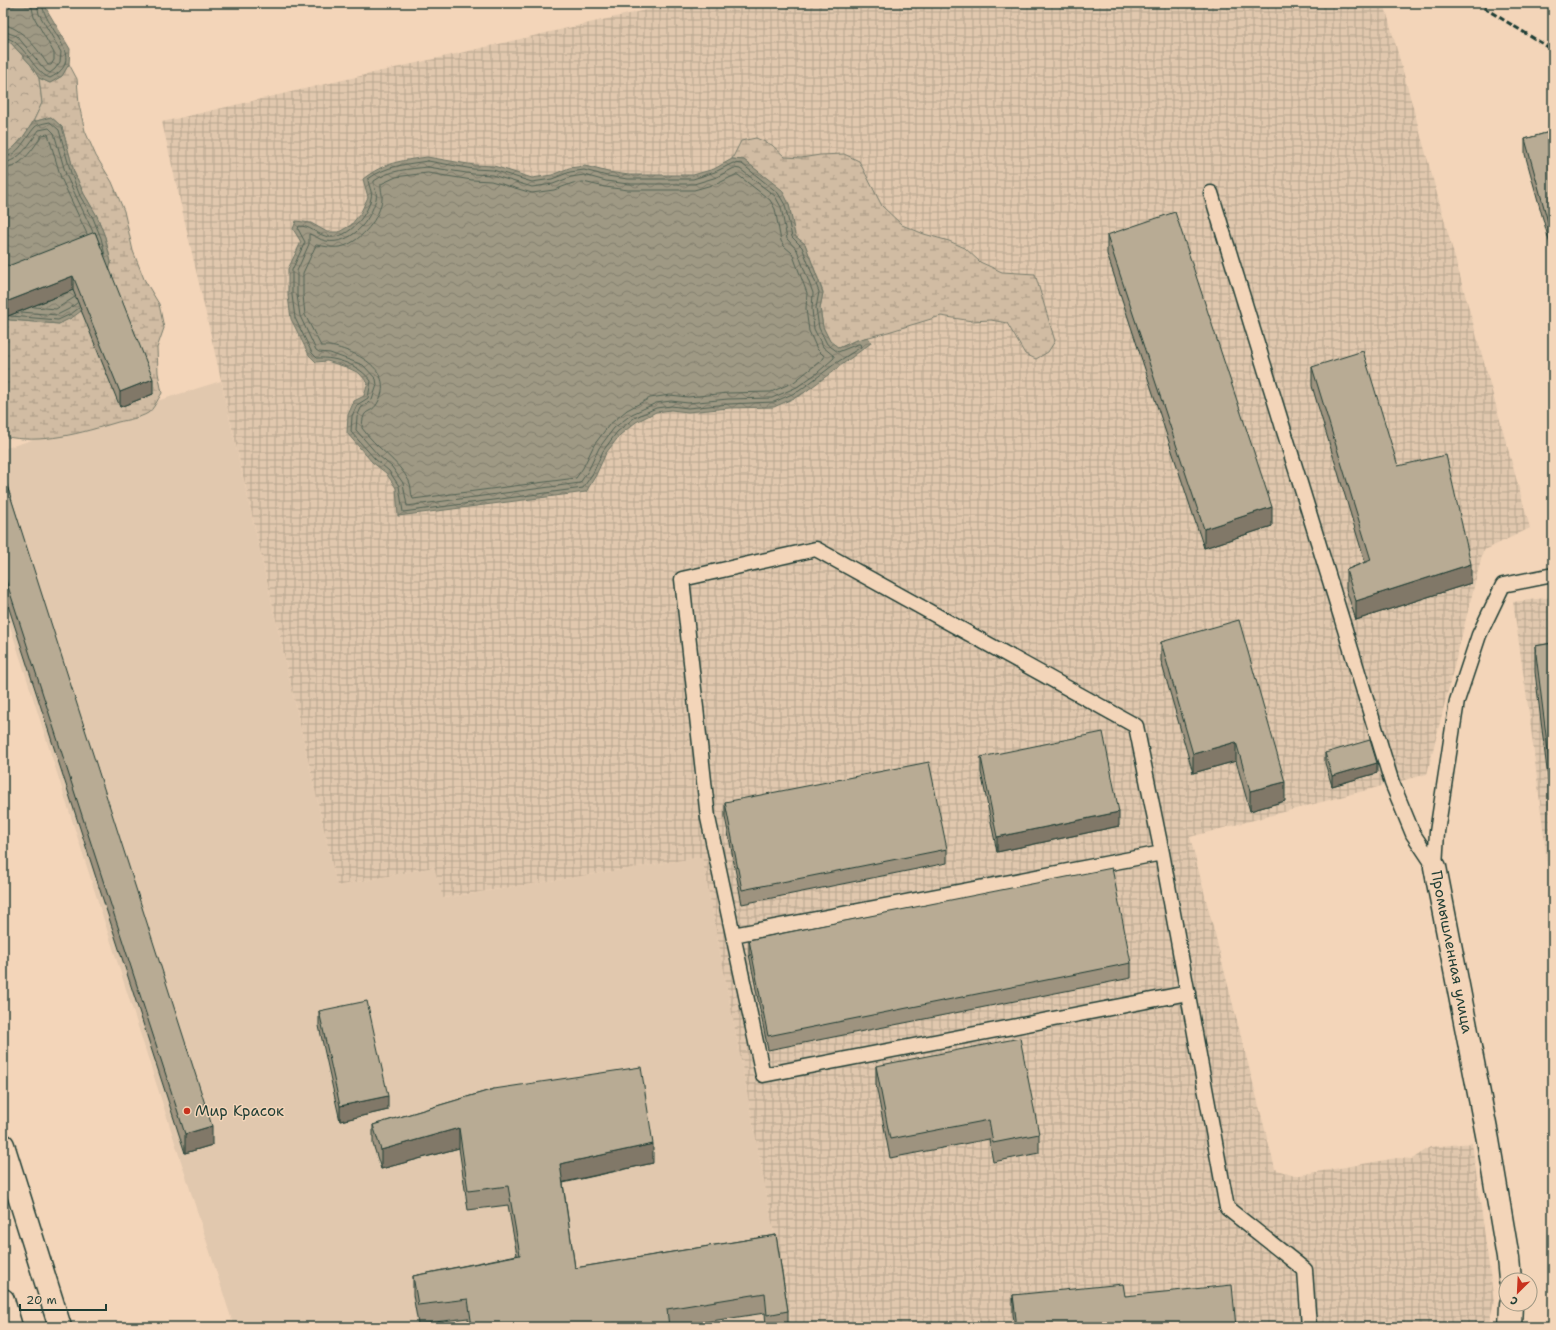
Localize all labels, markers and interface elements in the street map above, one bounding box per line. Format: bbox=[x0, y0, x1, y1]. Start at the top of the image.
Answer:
street label: Промышленная улица bbox=[1426, 869, 1478, 1036]
place label: Мир Красок bbox=[195, 1101, 284, 1121]
marker: Мир Красок bbox=[182, 1106, 192, 1116]
north arrow bbox=[1498, 1272, 1538, 1312]
scale bar bbox=[20, 1286, 106, 1312]
text: 20 m bbox=[26, 1292, 57, 1308]
text: С bbox=[1508, 1292, 1520, 1309]

